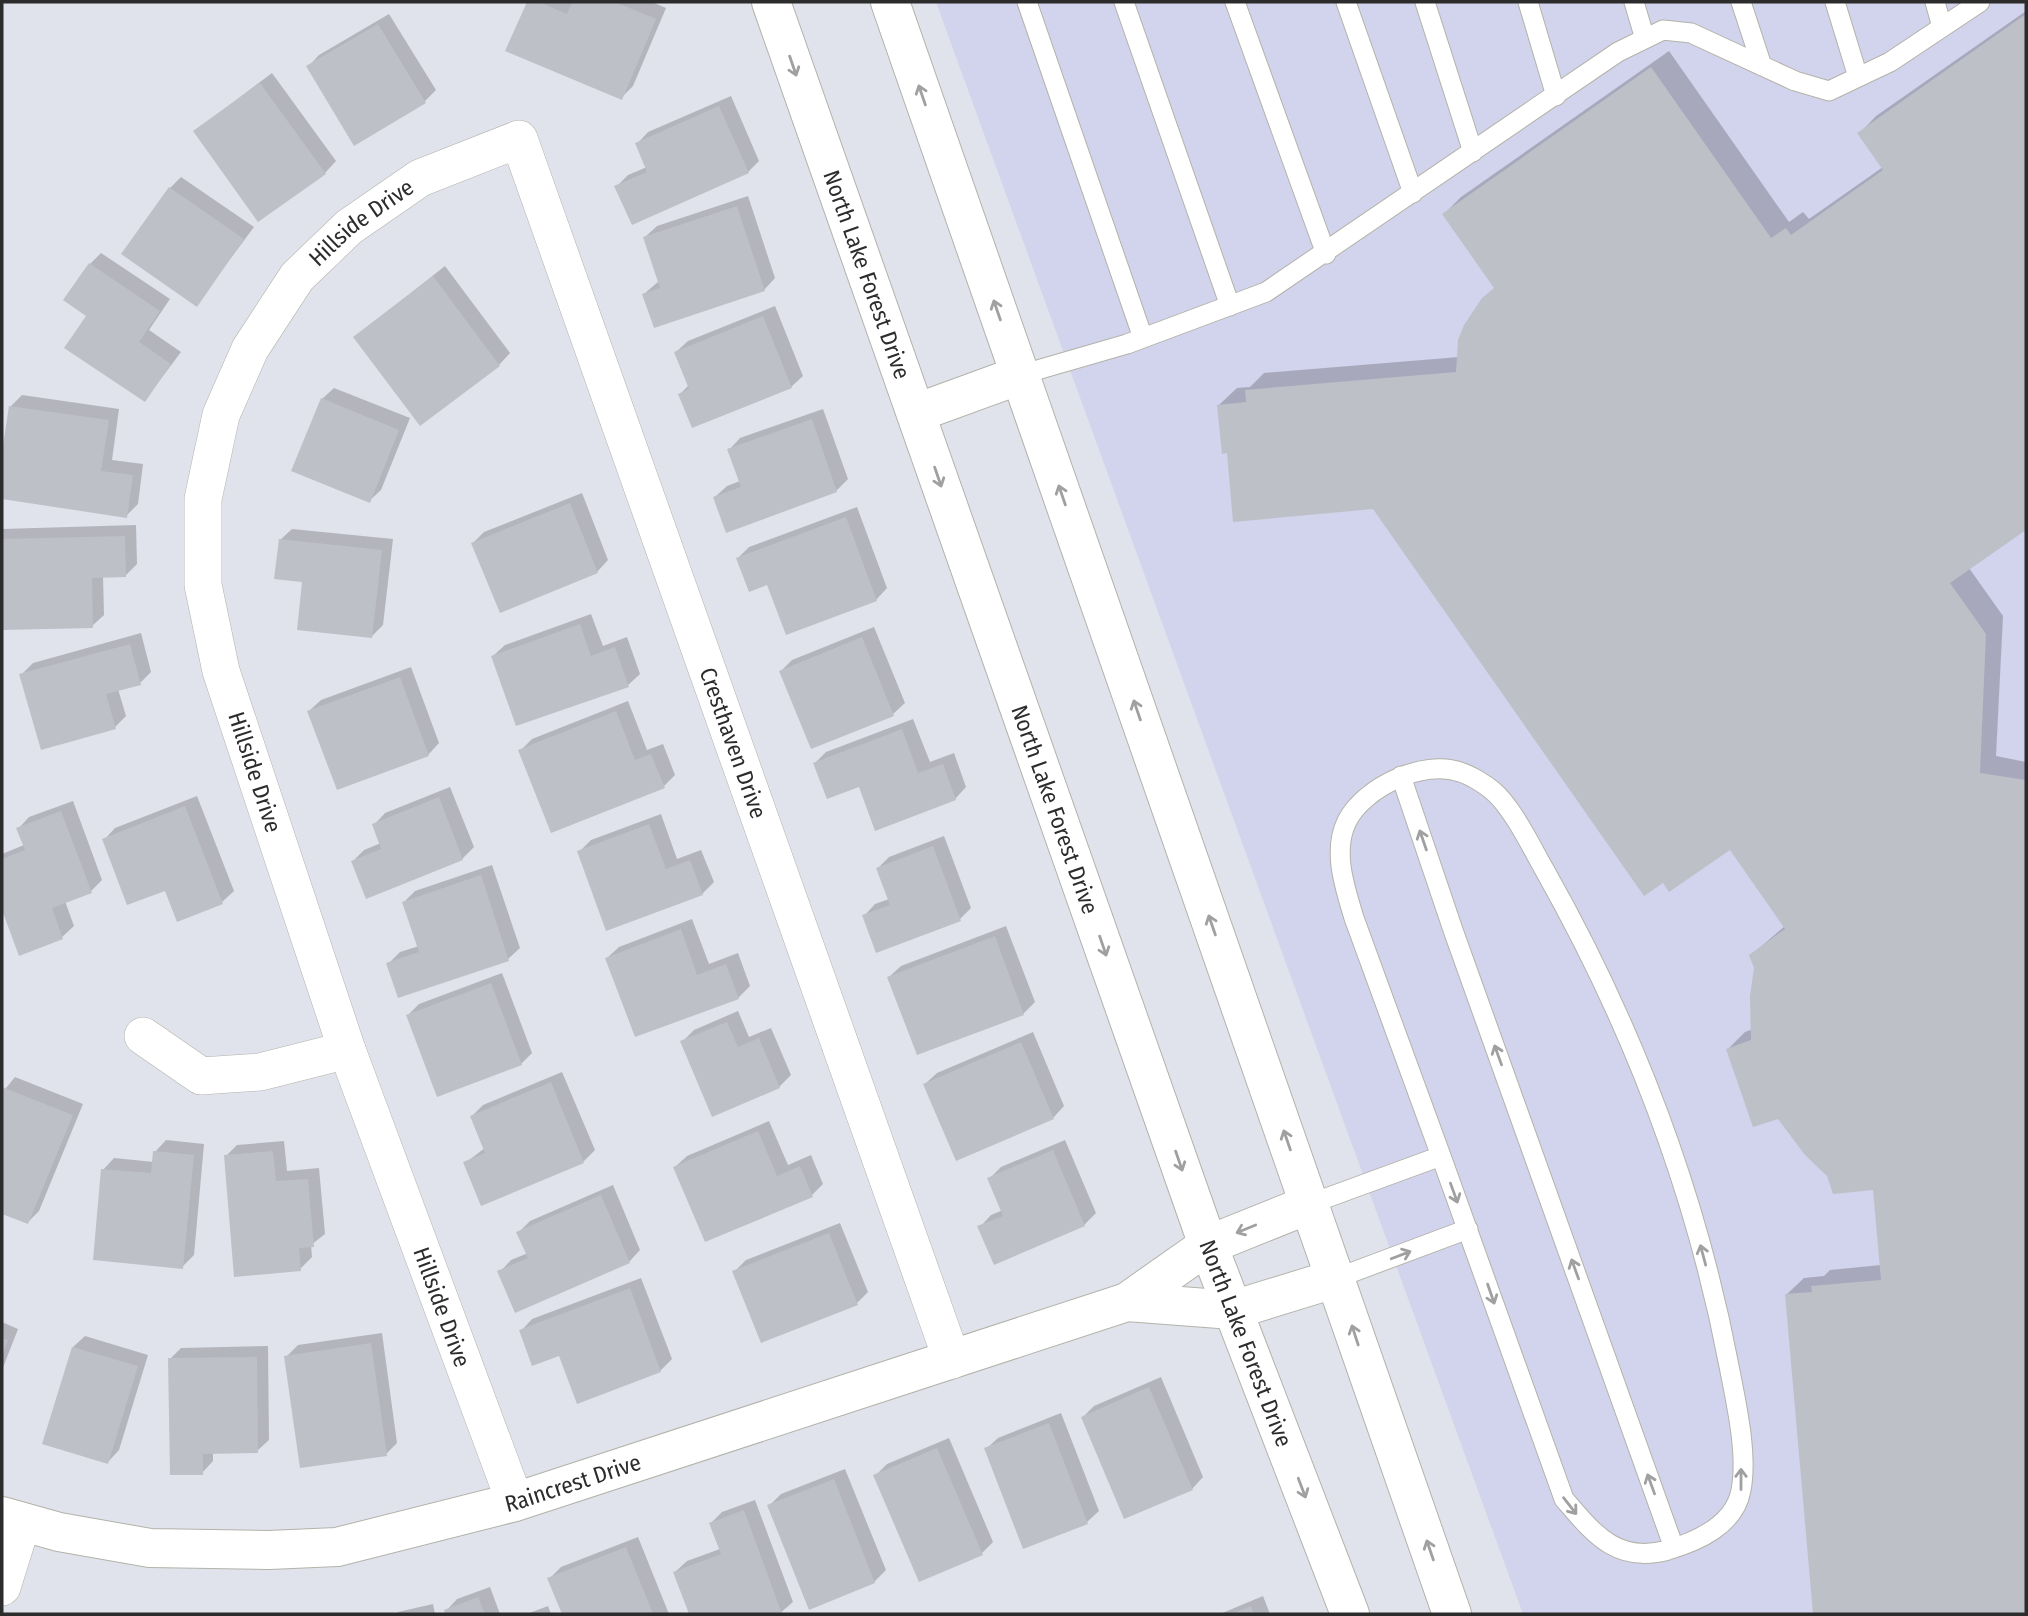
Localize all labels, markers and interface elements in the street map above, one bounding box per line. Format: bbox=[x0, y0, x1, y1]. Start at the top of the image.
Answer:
one-way arrow bbox=[788, 55, 800, 77]
one-way arrow bbox=[915, 85, 927, 107]
street label: North Lake Forest Drive bbox=[817, 166, 916, 383]
street label: Hillside Drive bbox=[303, 173, 419, 272]
one-way arrow bbox=[990, 300, 1002, 322]
one-way arrow bbox=[933, 466, 946, 488]
one-way arrow bbox=[1055, 485, 1067, 507]
street label: Cresthaven Drive bbox=[694, 664, 773, 822]
one-way arrow bbox=[1129, 700, 1142, 722]
street label: North Lake Forest Drive bbox=[1005, 701, 1105, 918]
street label: Hillside Drive bbox=[222, 708, 288, 836]
one-way arrow bbox=[1416, 830, 1428, 852]
one-way arrow bbox=[1205, 914, 1218, 936]
one-way arrow bbox=[1098, 935, 1110, 957]
one-way arrow bbox=[1491, 1045, 1503, 1067]
one-way arrow bbox=[1280, 1129, 1292, 1151]
one-way arrow bbox=[1174, 1149, 1186, 1171]
one-way arrow bbox=[1449, 1181, 1462, 1203]
one-way arrow bbox=[1236, 1224, 1258, 1237]
street label: North Lake Forest Drive bbox=[1193, 1236, 1298, 1451]
street label: Hillside Drive bbox=[407, 1243, 477, 1371]
one-way arrow bbox=[1696, 1245, 1709, 1267]
one-way arrow bbox=[1389, 1247, 1411, 1260]
one-way arrow bbox=[1567, 1259, 1580, 1281]
one-way arrow bbox=[1486, 1282, 1498, 1304]
one-way arrow bbox=[1348, 1324, 1361, 1346]
street label: Raincrest Drive bbox=[502, 1448, 644, 1518]
one-way arrow bbox=[1734, 1468, 1748, 1491]
one-way arrow bbox=[1644, 1473, 1656, 1495]
one-way arrow bbox=[1296, 1477, 1309, 1499]
one-way arrow bbox=[1563, 1497, 1578, 1515]
one-way arrow bbox=[1423, 1539, 1435, 1561]

